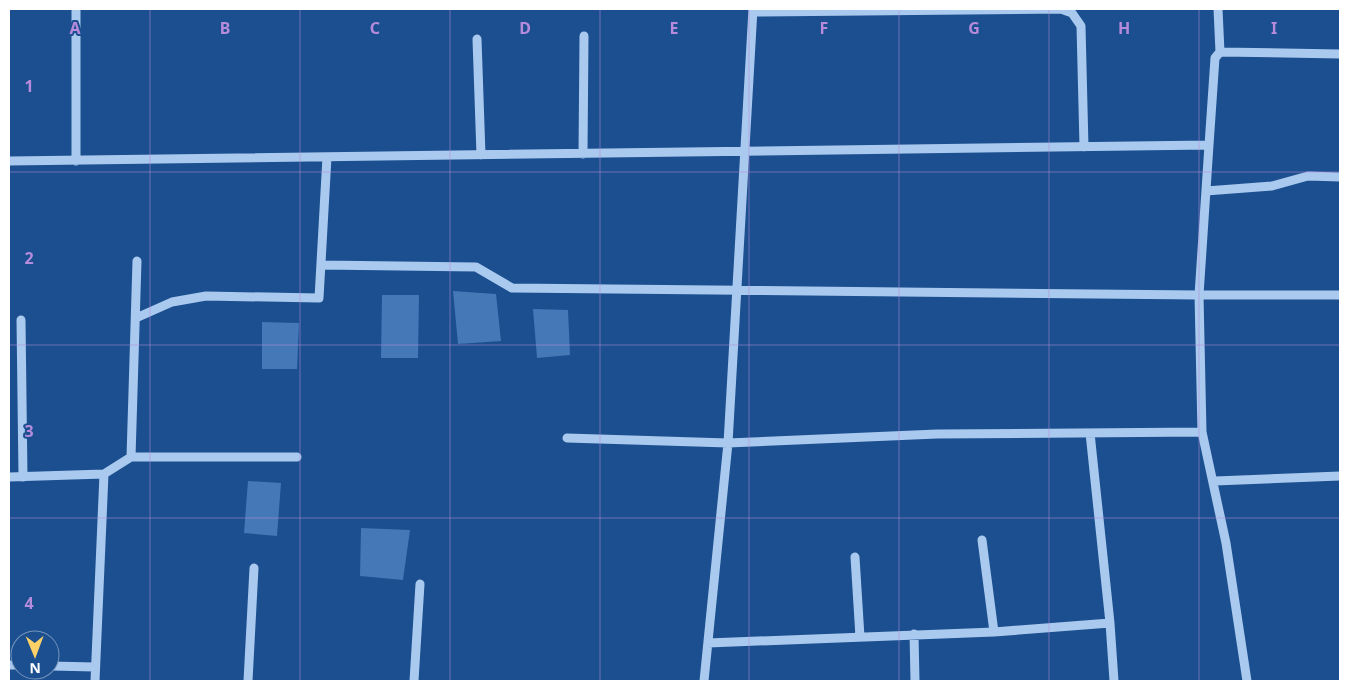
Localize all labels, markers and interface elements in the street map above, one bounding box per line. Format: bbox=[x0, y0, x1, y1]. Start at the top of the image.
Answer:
text: A bbox=[69, 17, 81, 39]
text: B bbox=[220, 17, 230, 39]
text: C bbox=[370, 17, 380, 39]
text: D bbox=[519, 17, 531, 39]
text: E bbox=[670, 17, 679, 39]
text: F bbox=[820, 17, 828, 39]
text: G bbox=[968, 17, 980, 39]
text: H bbox=[1118, 17, 1130, 39]
text: I bbox=[1271, 17, 1277, 39]
text: 1 bbox=[24, 75, 34, 97]
text: 2 bbox=[24, 247, 34, 269]
text: 3 bbox=[24, 420, 34, 442]
text: 4 bbox=[24, 592, 34, 614]
north arrow bbox=[10, 630, 60, 680]
text: N bbox=[29, 659, 41, 678]

